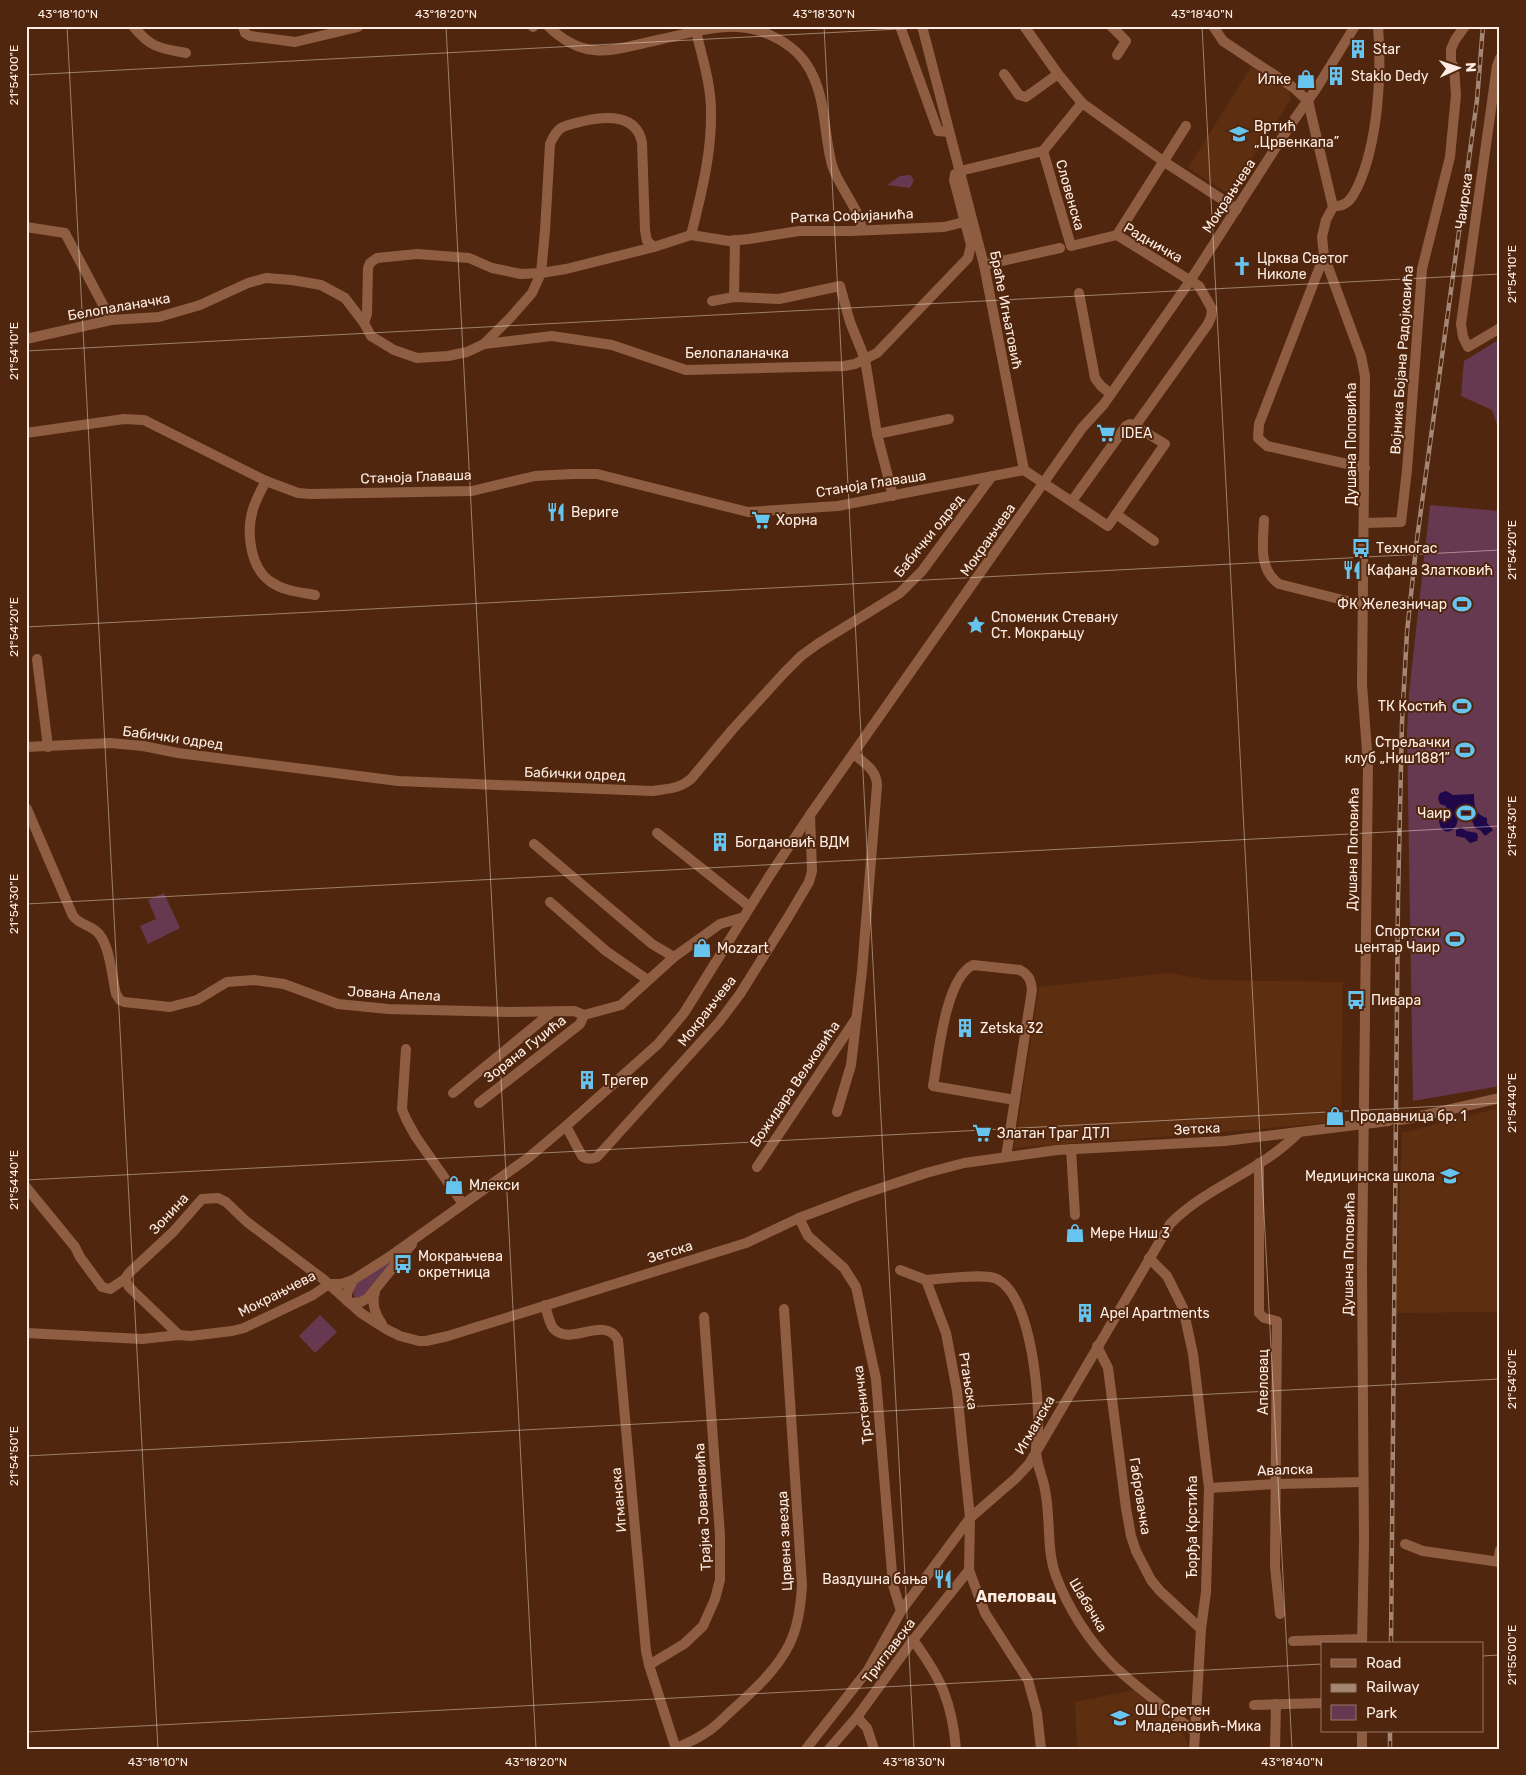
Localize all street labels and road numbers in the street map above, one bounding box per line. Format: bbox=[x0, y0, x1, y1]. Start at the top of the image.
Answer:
street label: Мокрањчева bbox=[1199, 156, 1259, 236]
street label: Словенска bbox=[1052, 158, 1088, 232]
street label: Чаирска bbox=[1452, 172, 1476, 230]
street label: Ратка Софијанића bbox=[790, 205, 914, 227]
street label: Радничка bbox=[1121, 219, 1185, 267]
street label: Браће Игњатовић bbox=[986, 249, 1026, 371]
street label: Војника Бојана Радојковића bbox=[1387, 265, 1417, 455]
street label: Белопаланачка bbox=[66, 290, 172, 324]
street label: Белопаланачка bbox=[685, 345, 789, 362]
street label: Душана Поповића bbox=[1343, 382, 1360, 506]
street label: Станоја Главаша bbox=[360, 467, 472, 487]
street label: Станоја Главаша bbox=[815, 467, 927, 501]
street label: Бабички одред bbox=[890, 491, 968, 581]
street label: Мокрањчева bbox=[957, 500, 1019, 580]
street label: Бабички одред bbox=[122, 723, 224, 753]
street label: Бабички одред bbox=[524, 764, 626, 784]
street label: Душана Поповића bbox=[1343, 787, 1363, 911]
street label: Мокрањчева bbox=[674, 972, 740, 1050]
street label: Јована Апела bbox=[347, 983, 441, 1005]
street label: Зорана Гуџића bbox=[481, 1012, 569, 1086]
street label: Божидара Вељковића bbox=[746, 1018, 844, 1150]
street label: Зетска bbox=[1173, 1119, 1221, 1139]
street label: Зонина bbox=[146, 1190, 192, 1238]
street label: Душана Поповића bbox=[1339, 1192, 1359, 1316]
street label: Зетска bbox=[645, 1237, 695, 1267]
street label: Мокрањчева bbox=[235, 1267, 319, 1321]
street label: Апеловац bbox=[1255, 1349, 1272, 1415]
street label: Ртањска bbox=[955, 1351, 981, 1411]
street label: Трстеничка bbox=[850, 1365, 876, 1445]
street label: Игманска bbox=[1011, 1393, 1059, 1457]
street label: Трајка Јовановића bbox=[691, 1443, 715, 1571]
street label: Габровачка bbox=[1125, 1456, 1155, 1536]
street label: Авалска bbox=[1257, 1461, 1313, 1479]
street label: Игманска bbox=[608, 1467, 630, 1533]
street label: Ђорђа Крстића bbox=[1184, 1476, 1201, 1578]
street label: Црвена звезда bbox=[774, 1491, 796, 1591]
street label: Шабачка bbox=[1065, 1575, 1111, 1635]
street label: Триглавска bbox=[859, 1615, 919, 1687]

